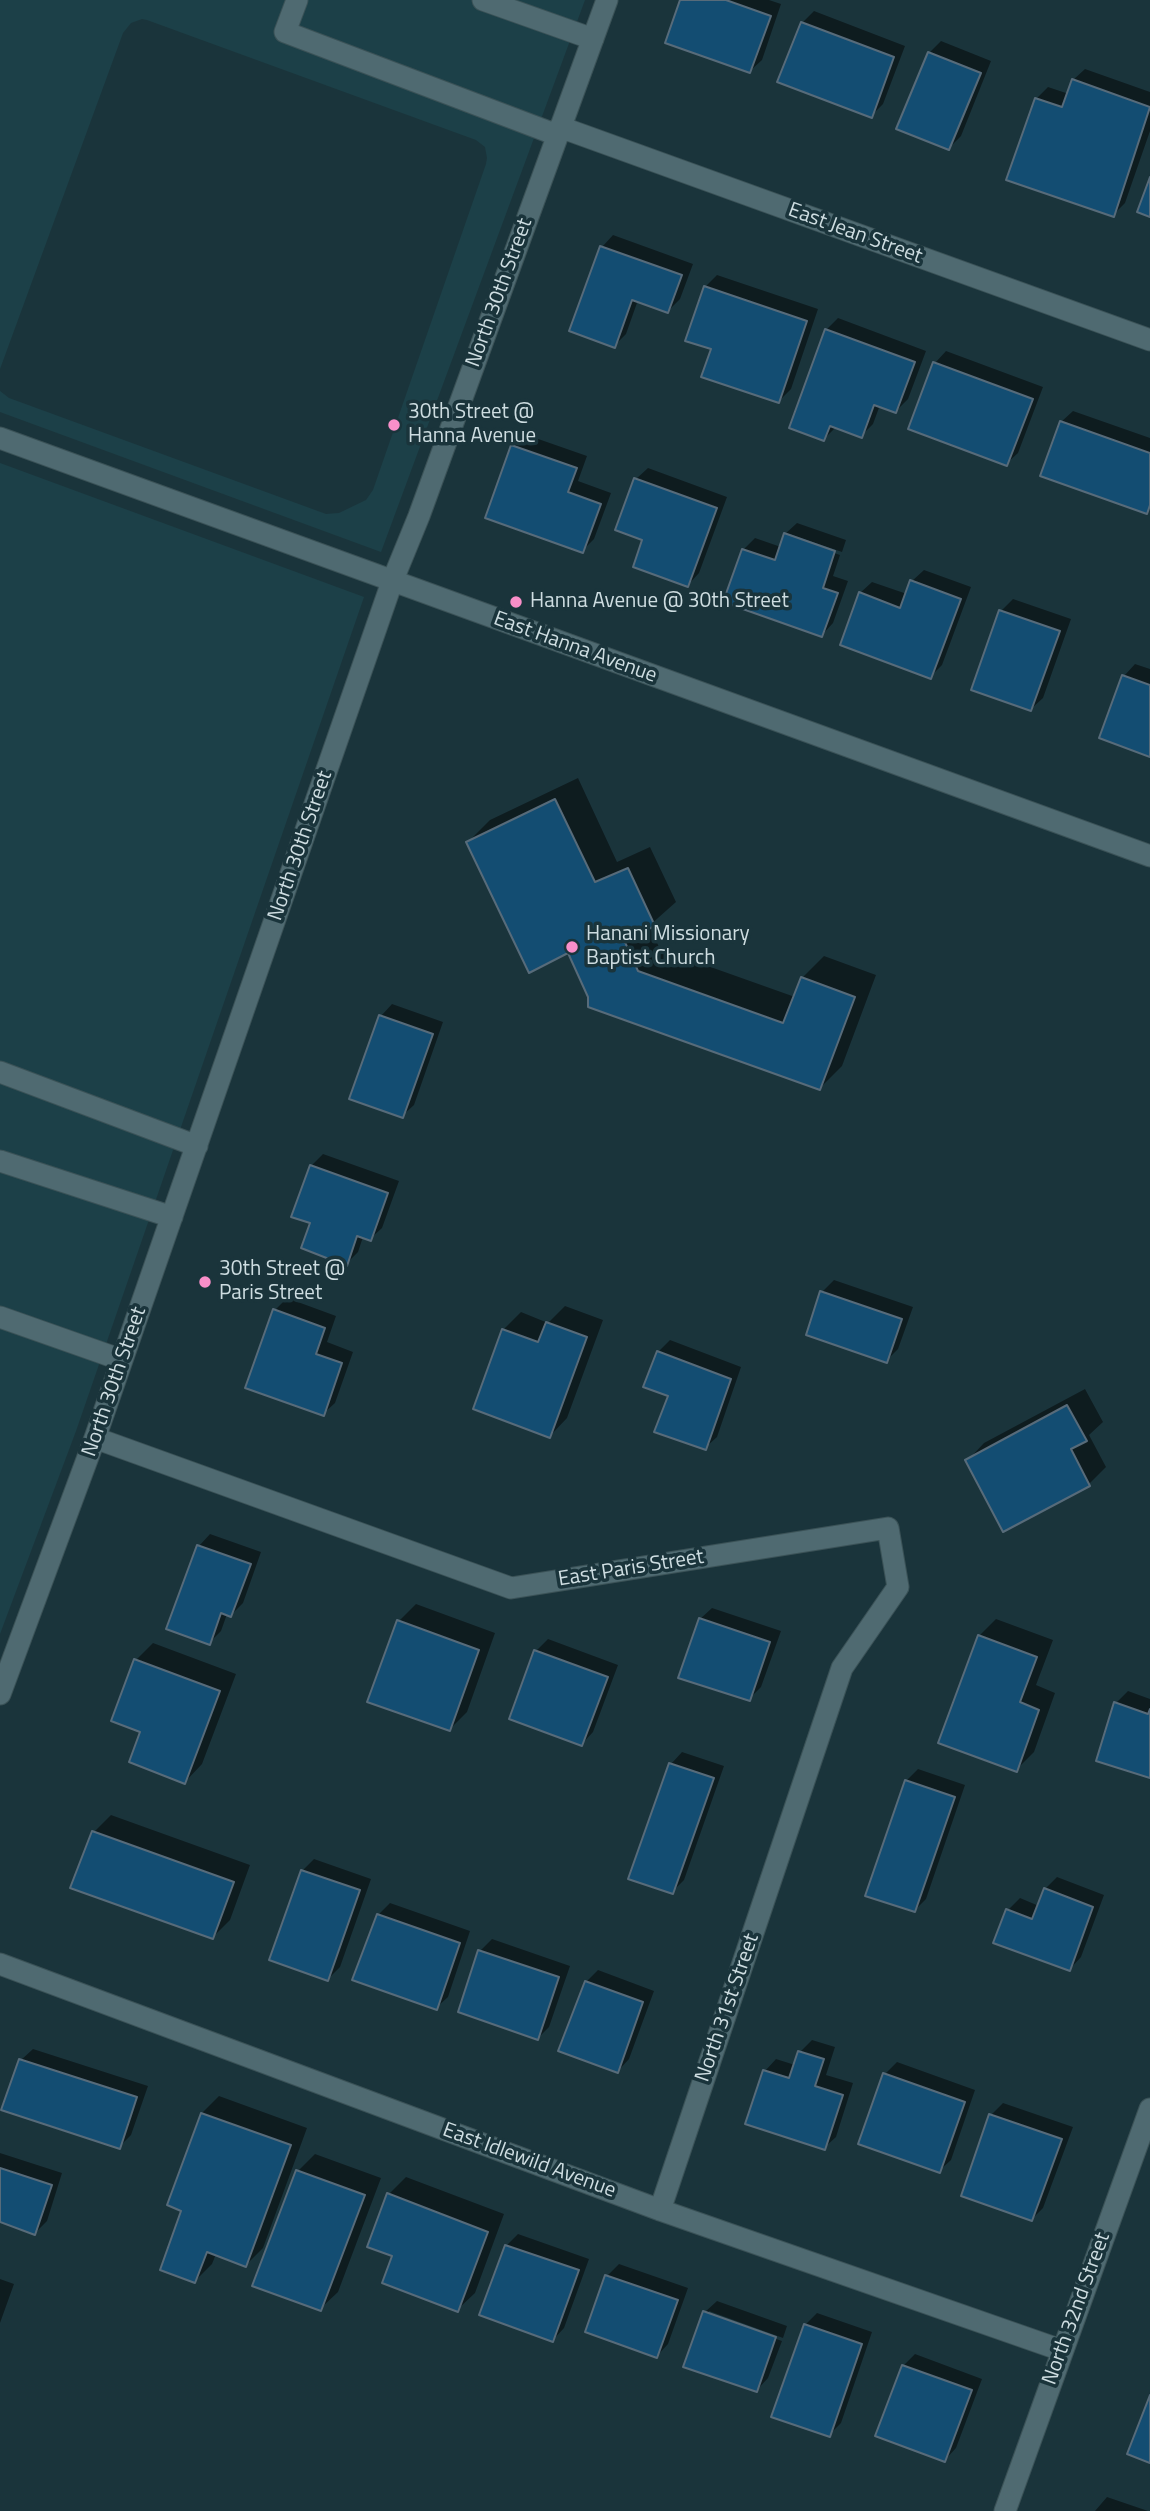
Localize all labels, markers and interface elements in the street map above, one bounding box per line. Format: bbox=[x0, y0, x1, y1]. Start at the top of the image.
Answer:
street label: East Jean Street bbox=[784, 198, 926, 270]
street label: North 30th Street bbox=[461, 215, 539, 371]
place label: 30th Street @ Hanna Avenue bbox=[408, 400, 536, 450]
marker: 30th Street @ Hanna Avenue bbox=[386, 417, 402, 433]
place label: Hanna Avenue @ 30th Street bbox=[530, 589, 789, 615]
marker: Hanna Avenue @ 30th Street bbox=[508, 594, 524, 610]
street label: East Hanna Avenue bbox=[490, 607, 660, 689]
street label: North 30th Street bbox=[264, 768, 338, 924]
place label: Hanani Missionary Baptist Church bbox=[586, 922, 750, 972]
marker: Hanani Missionary Baptist Church bbox=[564, 939, 580, 955]
place label: 30th Street @ Paris Street bbox=[219, 1257, 345, 1307]
marker: 30th Street @ Paris Street bbox=[197, 1274, 213, 1290]
street label: North 30th Street bbox=[78, 1304, 152, 1460]
street label: East Paris Street bbox=[556, 1545, 706, 1593]
street label: North 31st Street bbox=[691, 1931, 765, 2085]
street label: East Idlewild Avenue bbox=[439, 2118, 619, 2204]
street label: North 32nd Street bbox=[1038, 2229, 1116, 2389]

